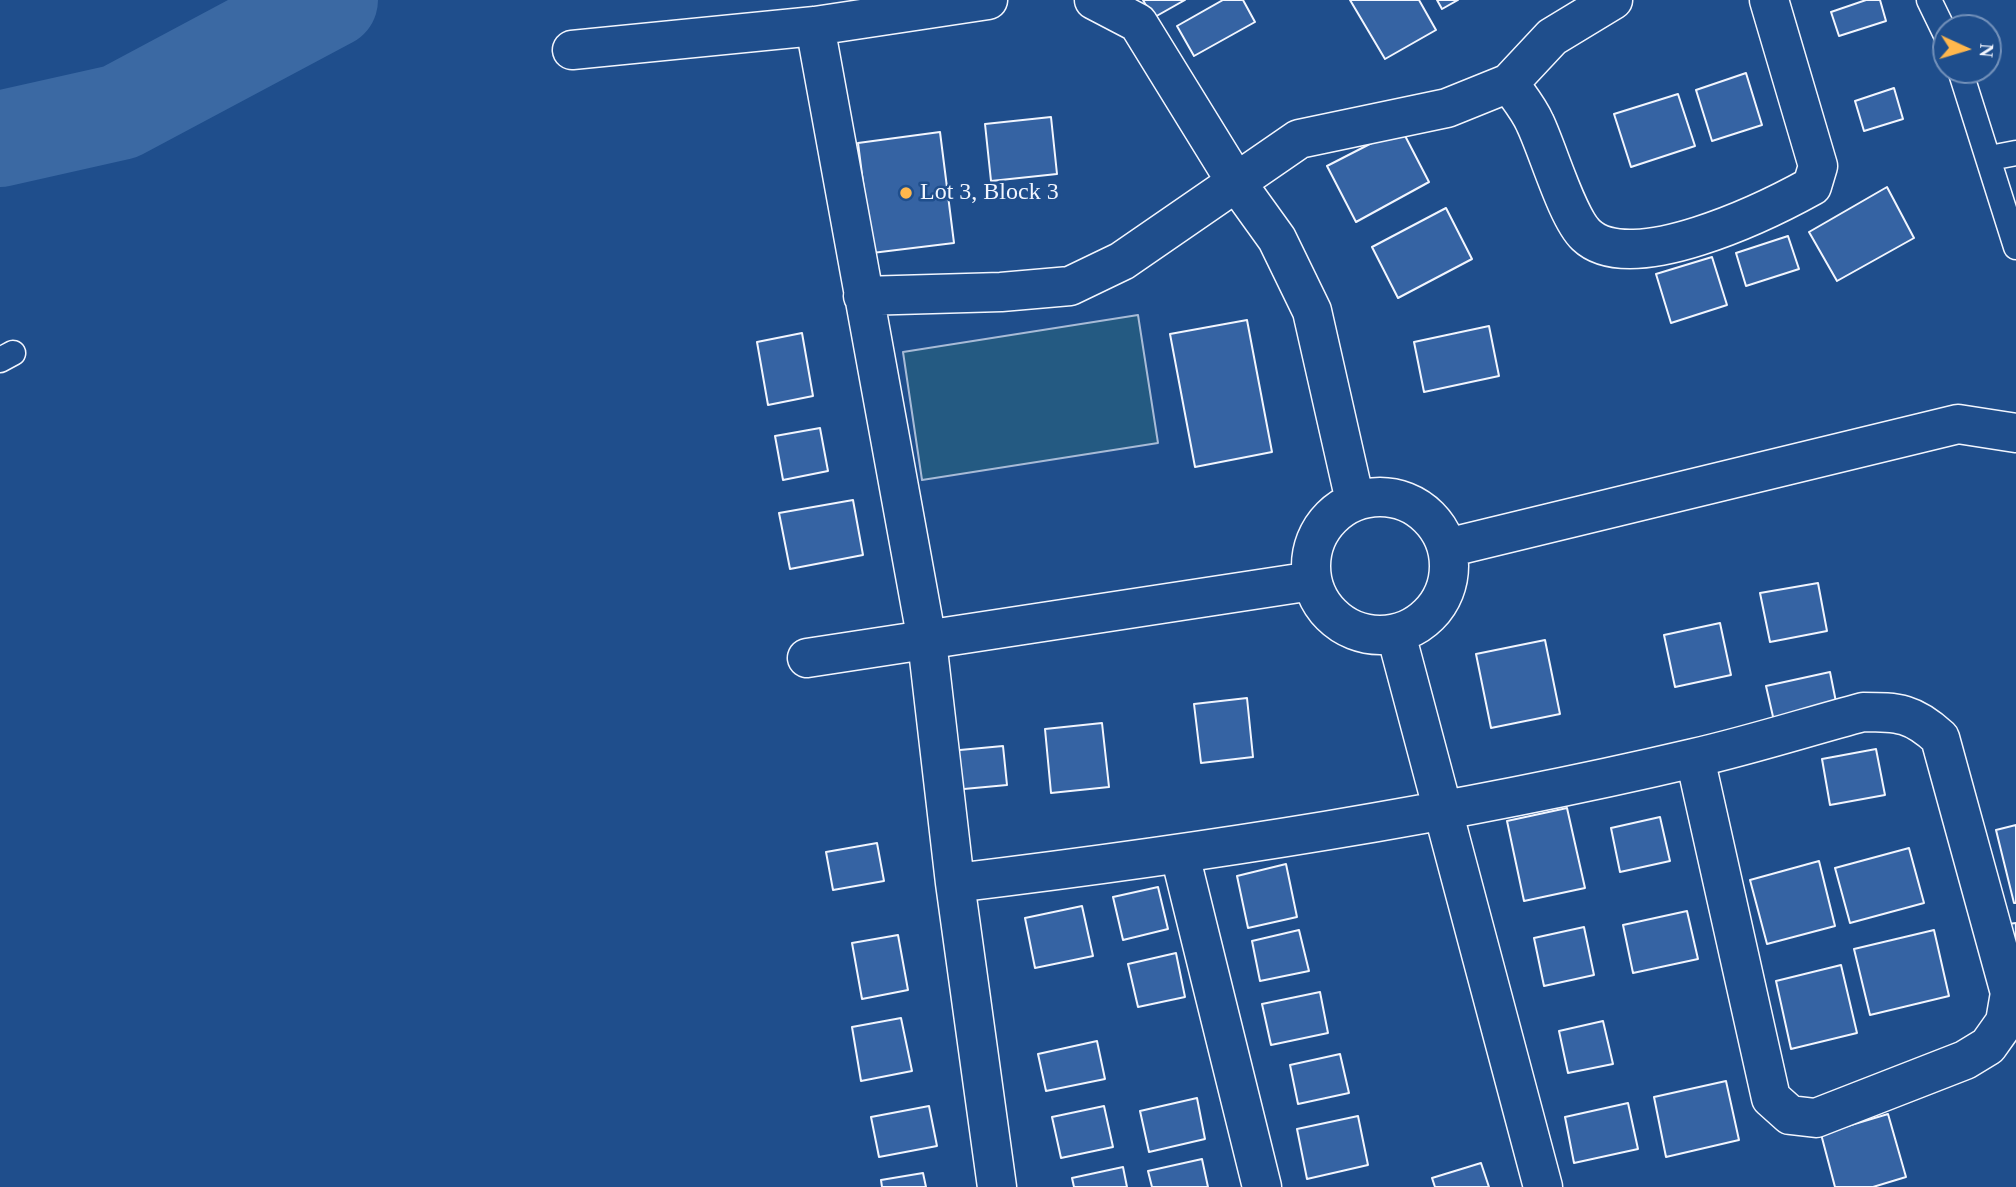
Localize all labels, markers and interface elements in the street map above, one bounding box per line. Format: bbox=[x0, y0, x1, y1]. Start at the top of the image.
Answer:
north arrow bbox=[1932, 14, 2002, 84]
text: N bbox=[1975, 43, 1997, 58]
place label: Lot 3, Block 3 bbox=[920, 179, 1059, 207]
marker: Lot 3, Block 3 bbox=[898, 185, 914, 201]

